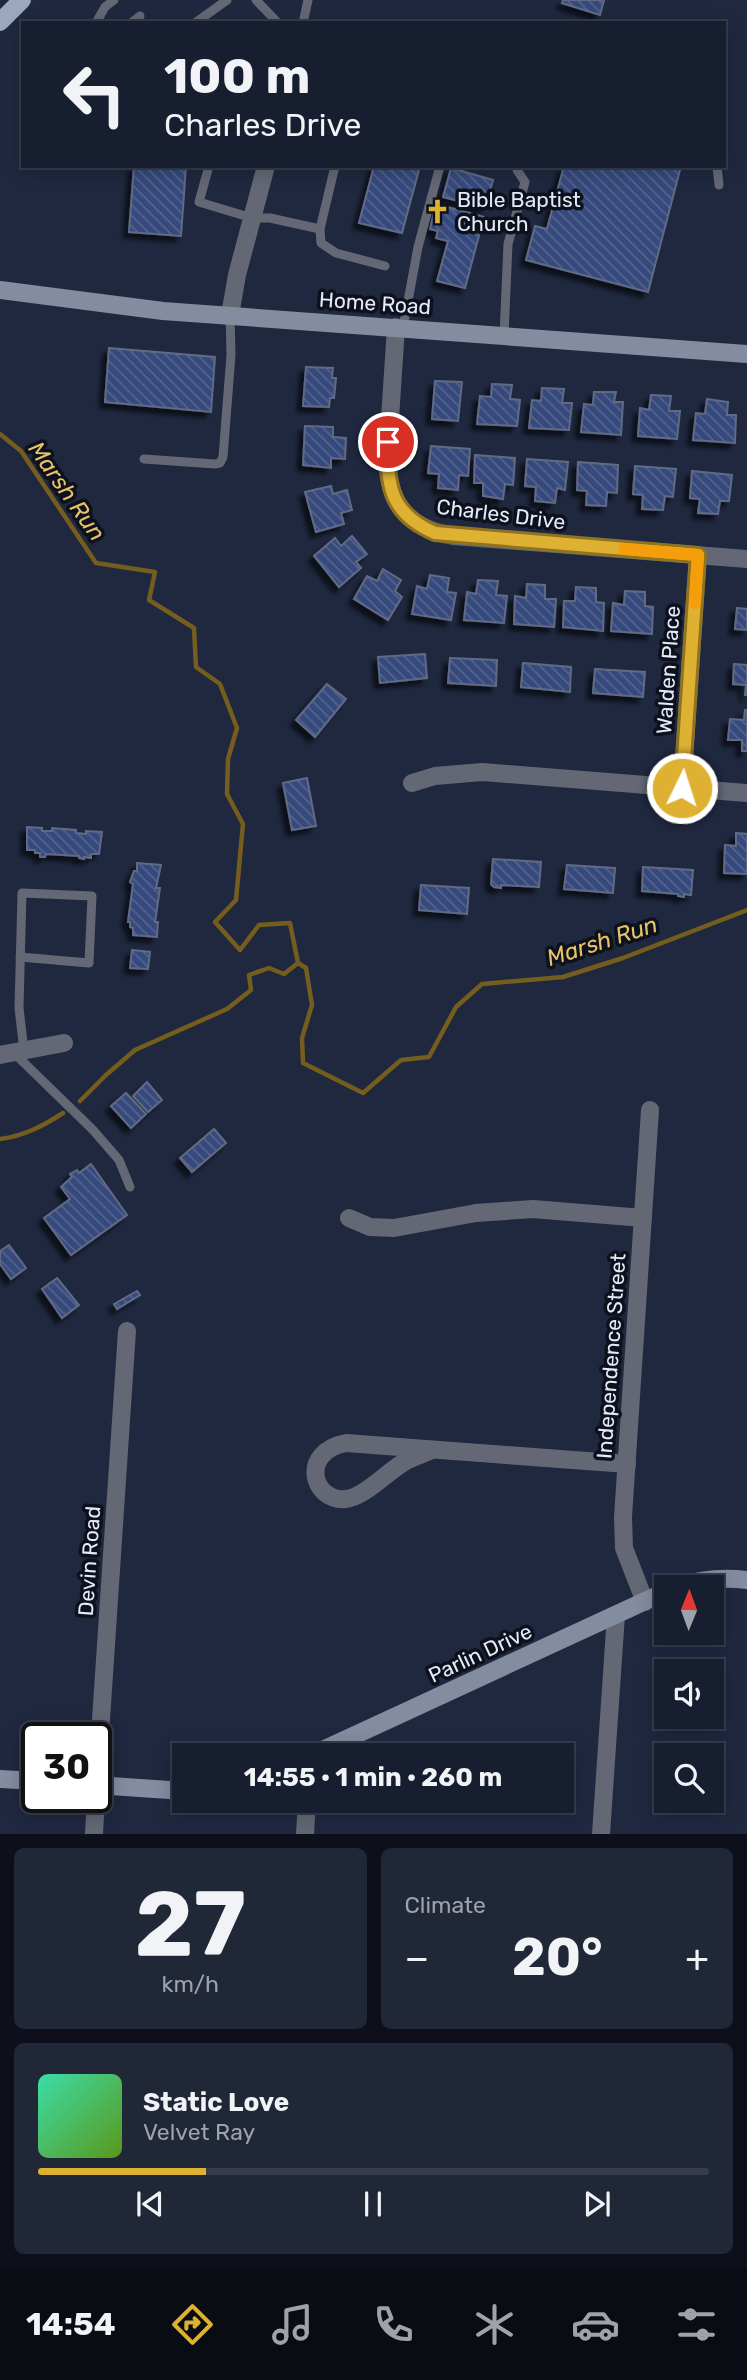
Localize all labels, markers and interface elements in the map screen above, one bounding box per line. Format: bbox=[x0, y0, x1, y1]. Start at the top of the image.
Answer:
text: 100 m bbox=[164, 47, 310, 105]
icon: left bbox=[49, 49, 140, 140]
text: Charles Drive bbox=[164, 106, 362, 144]
place label: Bible Baptist Church bbox=[457, 187, 581, 236]
church icon: Bible Baptist Church bbox=[423, 197, 451, 225]
street label: Home Road bbox=[318, 287, 432, 319]
pin bbox=[358, 412, 418, 472]
icon: arrive bbox=[369, 423, 407, 461]
water label: Marsh Run bbox=[23, 436, 111, 546]
street label: Charles Drive bbox=[435, 494, 567, 534]
street label: Walden Place bbox=[651, 605, 685, 735]
position arrow bbox=[645, 751, 719, 825]
water label: Marsh Run bbox=[543, 910, 661, 972]
street label: Independence Street bbox=[591, 1252, 631, 1460]
street label: Devin Road bbox=[73, 1505, 105, 1617]
north arrow bbox=[654, 1575, 724, 1645]
map controls bbox=[654, 1575, 724, 1813]
street label: Parlin Drive bbox=[424, 1618, 536, 1688]
button: sound bbox=[654, 1659, 724, 1729]
speed limit sign: 30 bbox=[21, 1722, 112, 1813]
button: search bbox=[654, 1743, 724, 1813]
text: 14:55 · 1 min · 260 m bbox=[244, 1762, 502, 1793]
text: 27 bbox=[135, 1870, 246, 1978]
text: Climate bbox=[405, 1891, 486, 1919]
text: 20° bbox=[512, 1926, 603, 1988]
text: − bbox=[405, 1935, 429, 1981]
text: + bbox=[685, 1935, 709, 1981]
text: km/h bbox=[162, 1970, 219, 1998]
text: Static Love bbox=[143, 2087, 289, 2118]
text: Velvet Ray bbox=[143, 2118, 255, 2146]
icon: previous bbox=[131, 2185, 169, 2223]
icon: pause bbox=[354, 2185, 392, 2223]
icon: next bbox=[578, 2185, 616, 2223]
icon: directions bbox=[168, 2300, 217, 2349]
icon: music bbox=[268, 2300, 317, 2349]
icon: phone bbox=[369, 2300, 418, 2349]
icon: climate bbox=[470, 2300, 519, 2349]
icon: car bbox=[571, 2300, 620, 2349]
icon: filters bbox=[672, 2300, 721, 2349]
text: 14:54 bbox=[26, 2305, 116, 2343]

